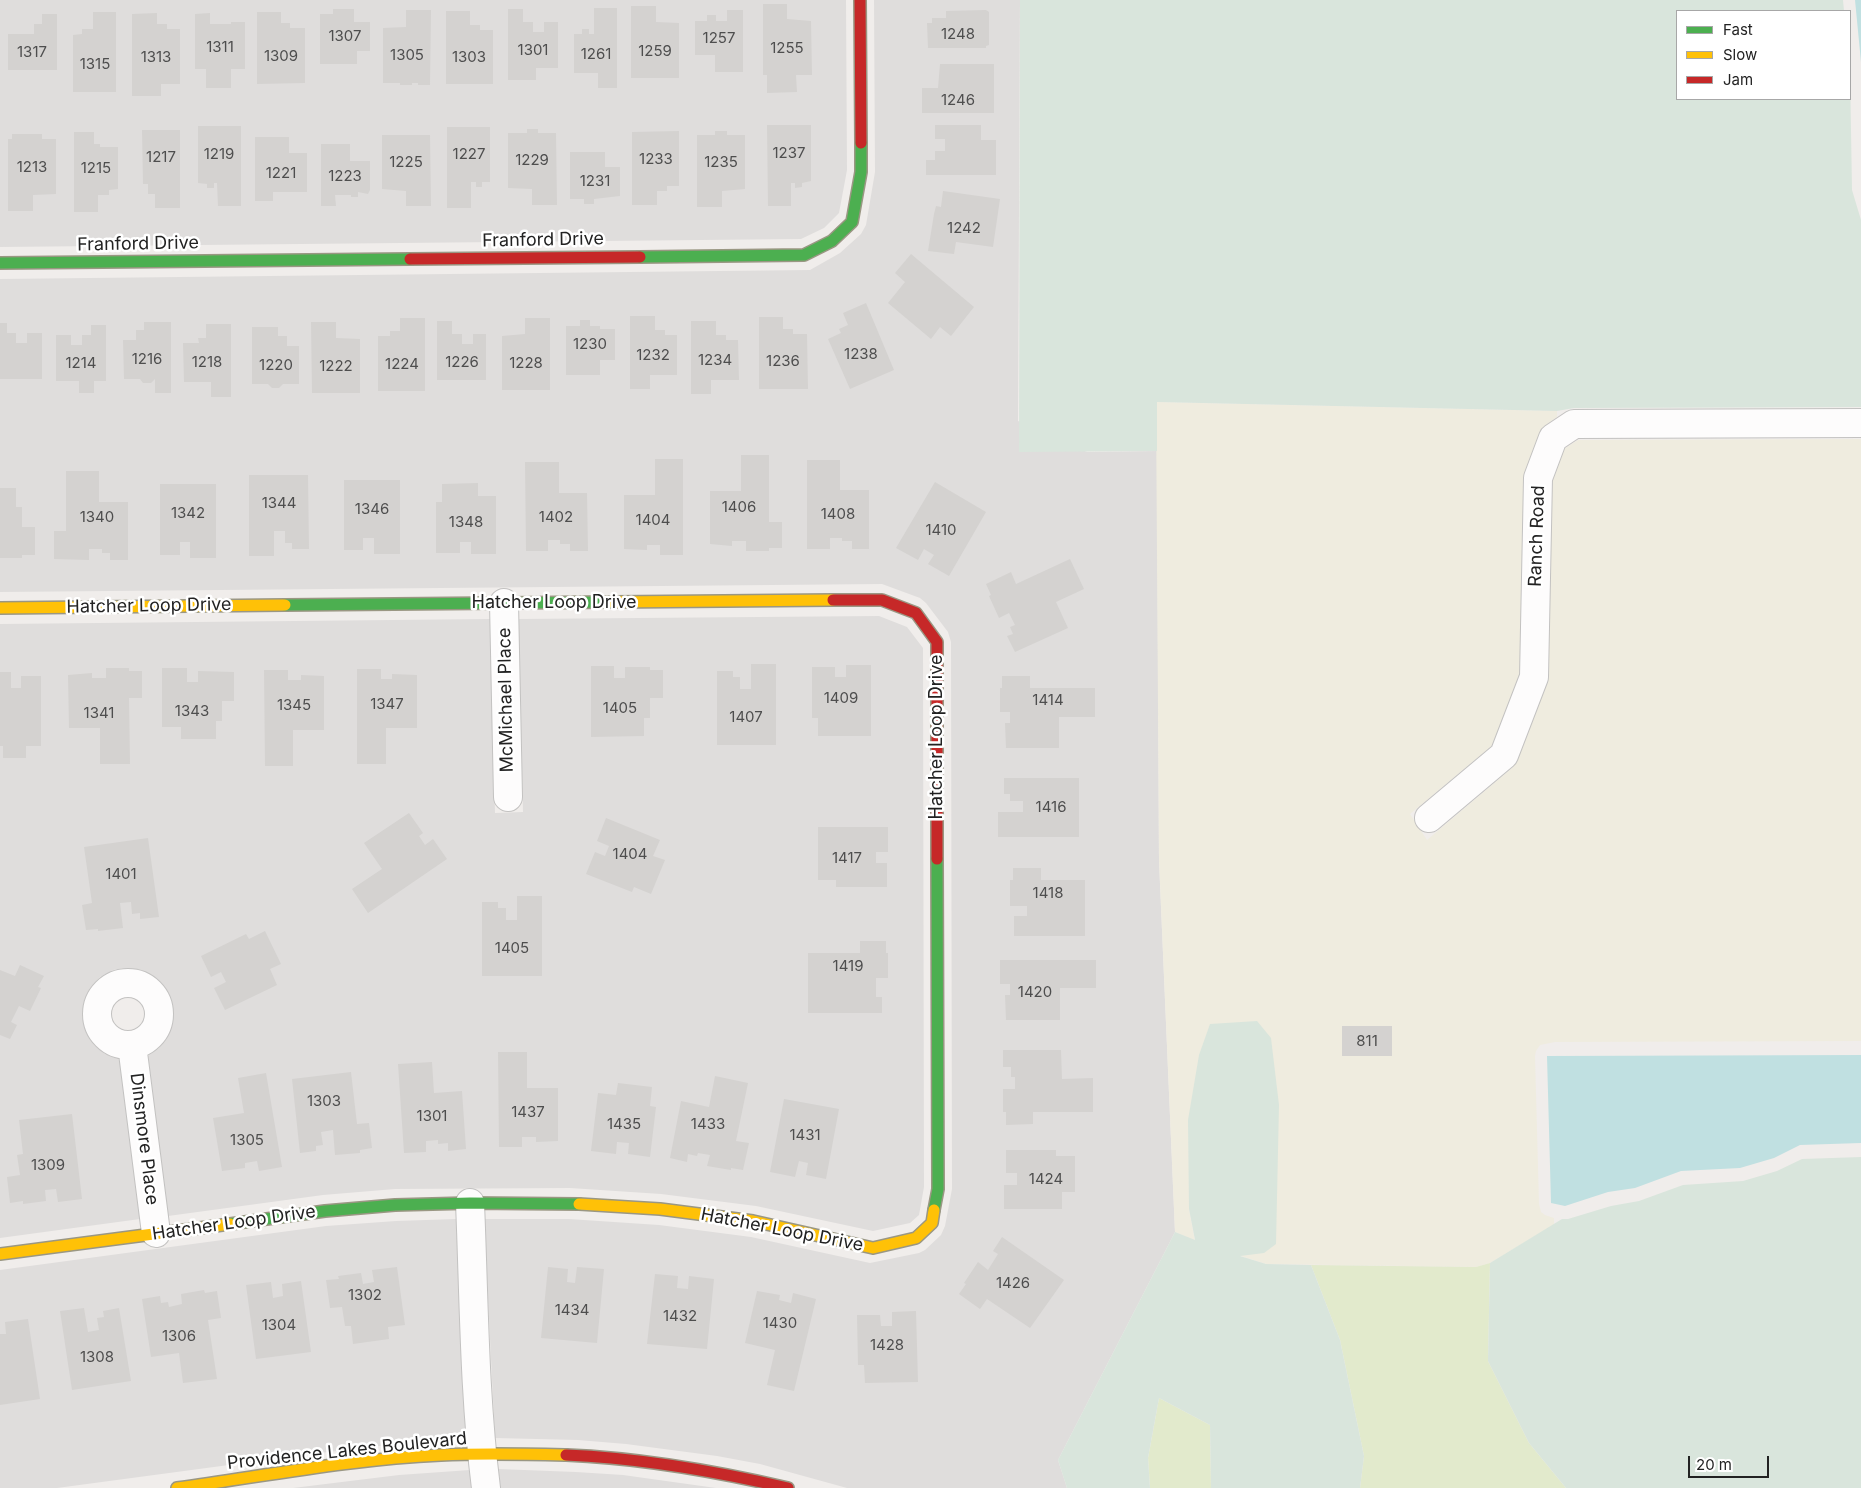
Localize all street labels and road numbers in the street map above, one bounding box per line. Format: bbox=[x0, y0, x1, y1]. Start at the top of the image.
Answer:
street label: Franford Drive bbox=[482, 228, 604, 252]
street label: Franford Drive bbox=[77, 232, 199, 256]
street label: Ranch Road bbox=[1524, 485, 1550, 587]
street label: Hatcher Loop Drive bbox=[472, 592, 636, 614]
street label: Hatcher Loop Drive bbox=[66, 594, 232, 618]
street label: McMichael Place bbox=[494, 627, 518, 773]
street label: Hatcher Loop Drive bbox=[926, 655, 948, 819]
street label: Dinsmore Place bbox=[125, 1072, 163, 1206]
street label: Hatcher Loop Drive bbox=[151, 1201, 317, 1245]
street label: Hatcher Loop Drive bbox=[699, 1204, 865, 1256]
street label: Providence Lakes Boulevard bbox=[226, 1428, 468, 1474]

